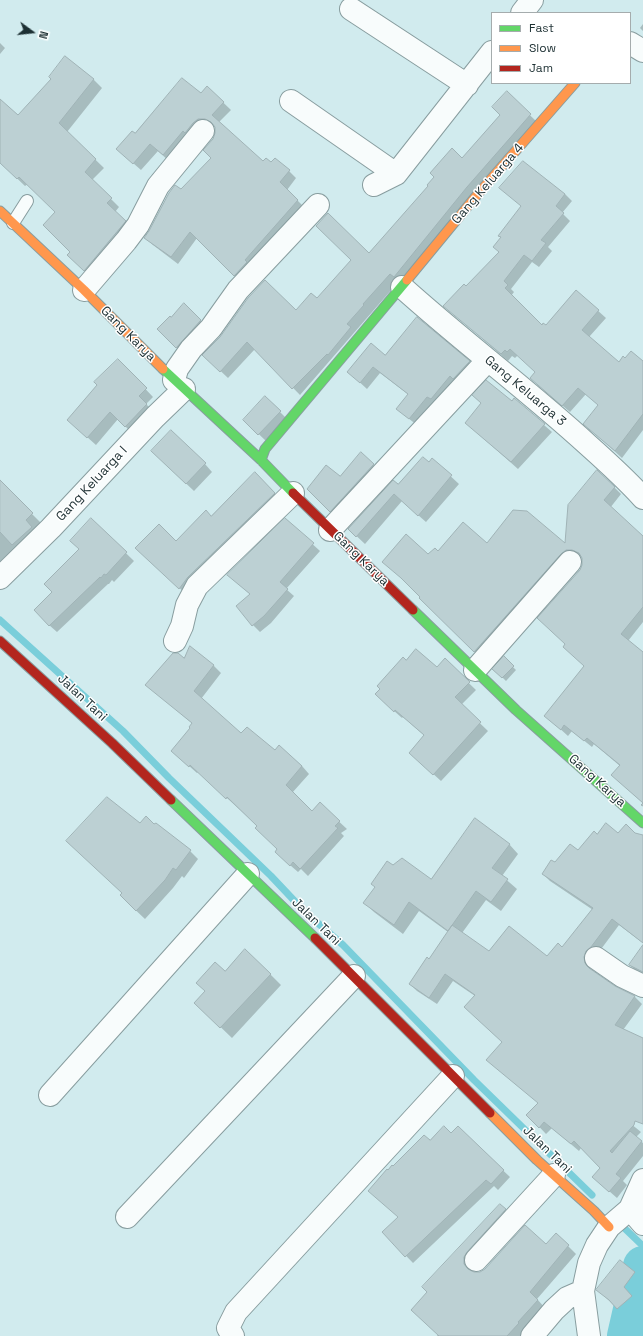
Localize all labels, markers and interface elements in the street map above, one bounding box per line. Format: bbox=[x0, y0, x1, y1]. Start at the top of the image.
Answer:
north arrow bbox=[12, 12, 52, 52]
legend bbox=[491, 12, 631, 84]
text: Fast bbox=[529, 20, 554, 36]
text: N bbox=[36, 30, 51, 40]
text: Slow bbox=[529, 40, 556, 56]
text: Jam bbox=[529, 60, 553, 76]
street label: Gang Keluarga 4 bbox=[449, 141, 527, 227]
street label: Gang Karya bbox=[97, 303, 159, 365]
street label: Gang Keluarga 3 bbox=[481, 352, 569, 430]
street label: Gang Keluarga I bbox=[53, 443, 131, 525]
street label: Gang Karya bbox=[330, 529, 392, 589]
street label: Jalan Tani bbox=[54, 671, 110, 725]
street label: Gang Karya bbox=[565, 751, 629, 811]
street label: Jalan Tani bbox=[288, 895, 344, 949]
street label: Jalan Tani bbox=[519, 1123, 575, 1177]

